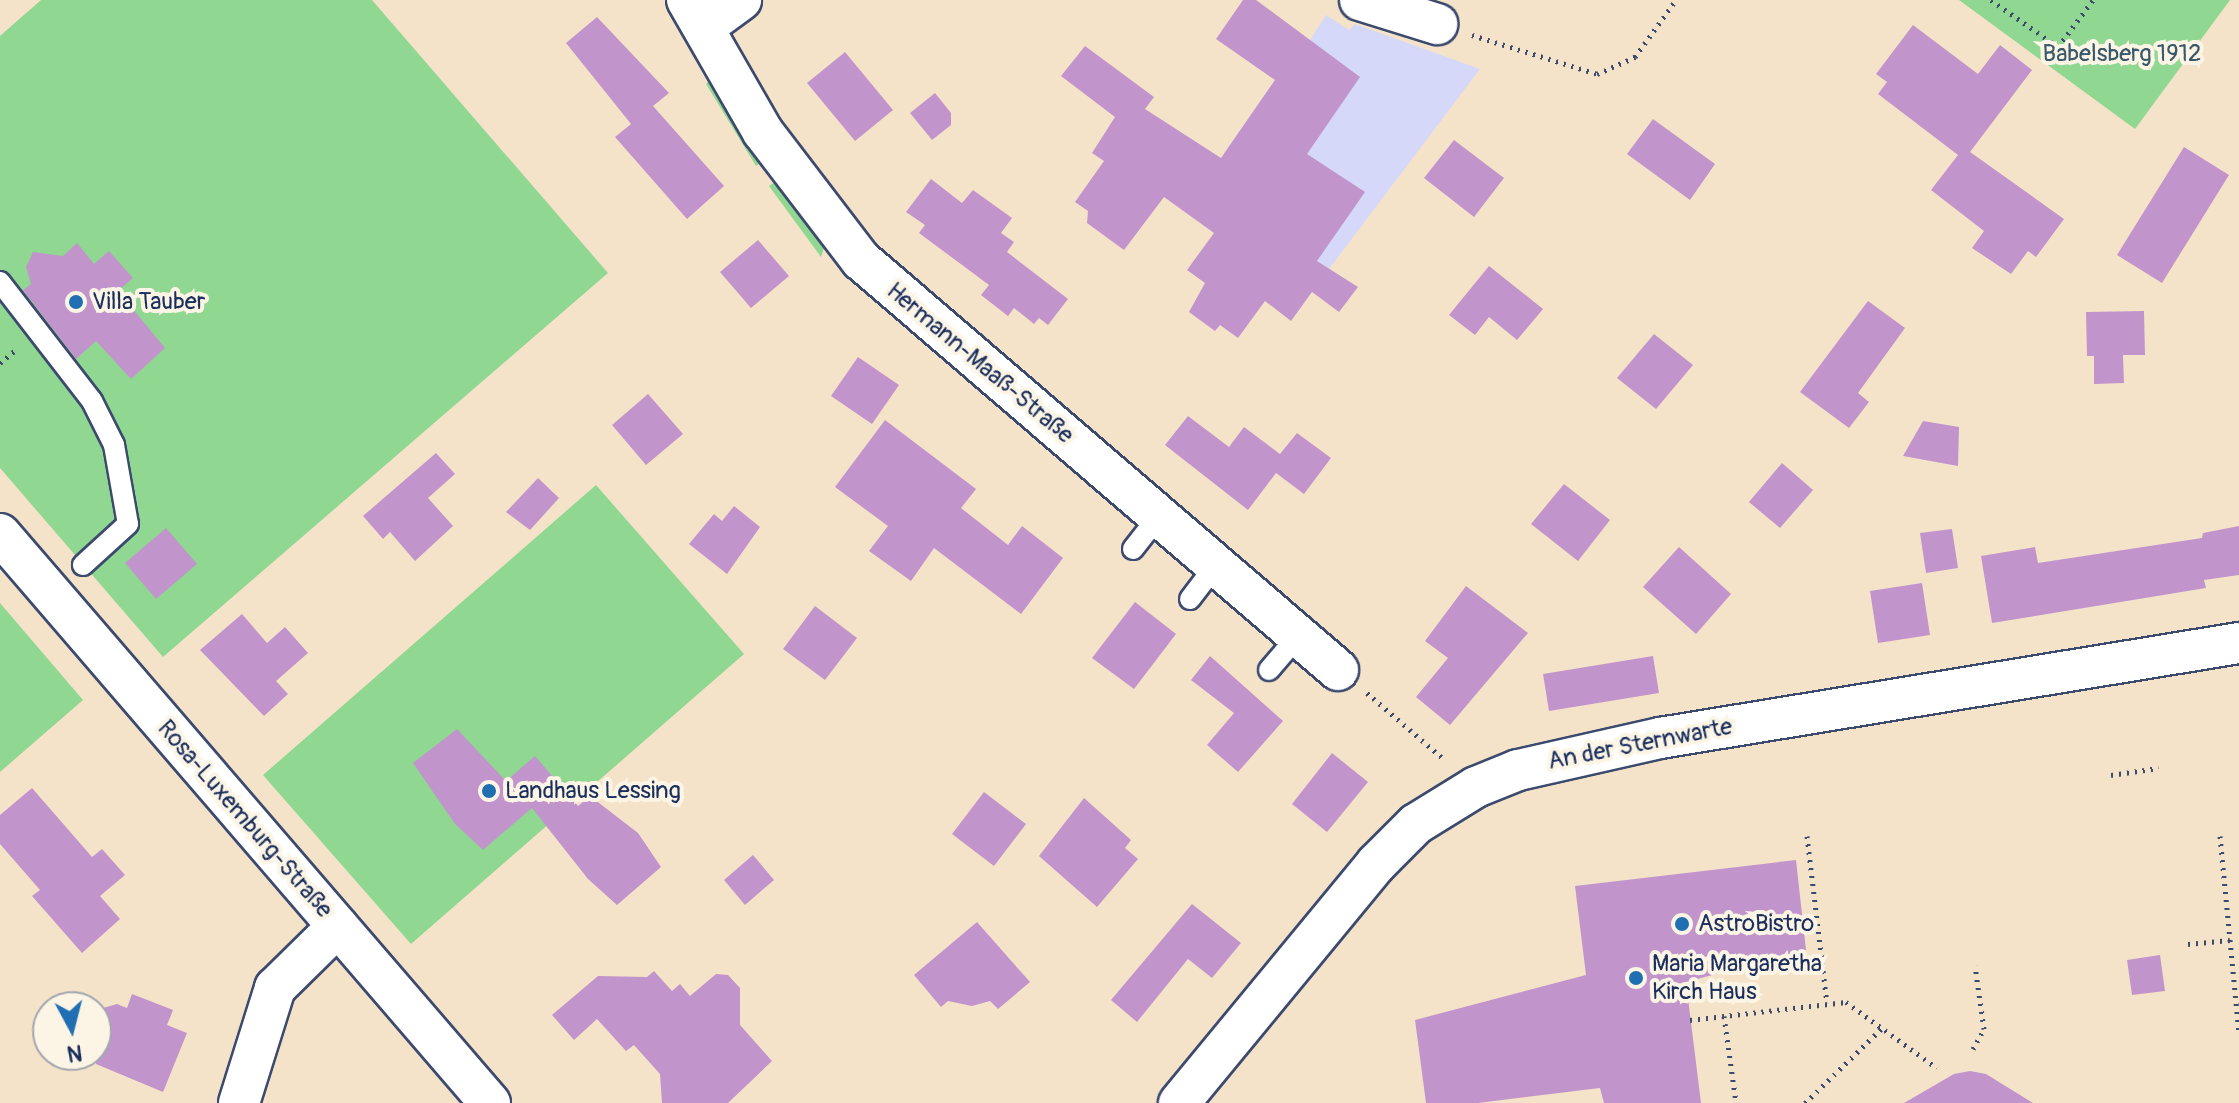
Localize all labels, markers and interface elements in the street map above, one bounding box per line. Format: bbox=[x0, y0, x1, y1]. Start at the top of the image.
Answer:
park label: Babelsberg 1912 bbox=[2043, 40, 2201, 68]
street label: Hermann-Maaß-Straße bbox=[881, 276, 1079, 450]
place label: Villa Tauber bbox=[92, 288, 205, 316]
marker: Villa Tauber bbox=[67, 293, 85, 311]
street label: An der Sternwarte bbox=[1545, 712, 1735, 776]
street label: Rosa-Luxemburg-Straße bbox=[151, 714, 339, 924]
place label: Landhaus Lessing bbox=[505, 777, 681, 805]
marker: Landhaus Lessing bbox=[480, 782, 498, 800]
place label: AstroBistro bbox=[1698, 910, 1814, 938]
marker: AstroBistro bbox=[1673, 915, 1691, 933]
place label: Maria Margaretha Kirch Haus bbox=[1652, 950, 1822, 1006]
marker: Maria Margaretha Kirch Haus bbox=[1627, 969, 1645, 987]
north arrow bbox=[32, 991, 112, 1071]
text: N bbox=[66, 1038, 84, 1068]

